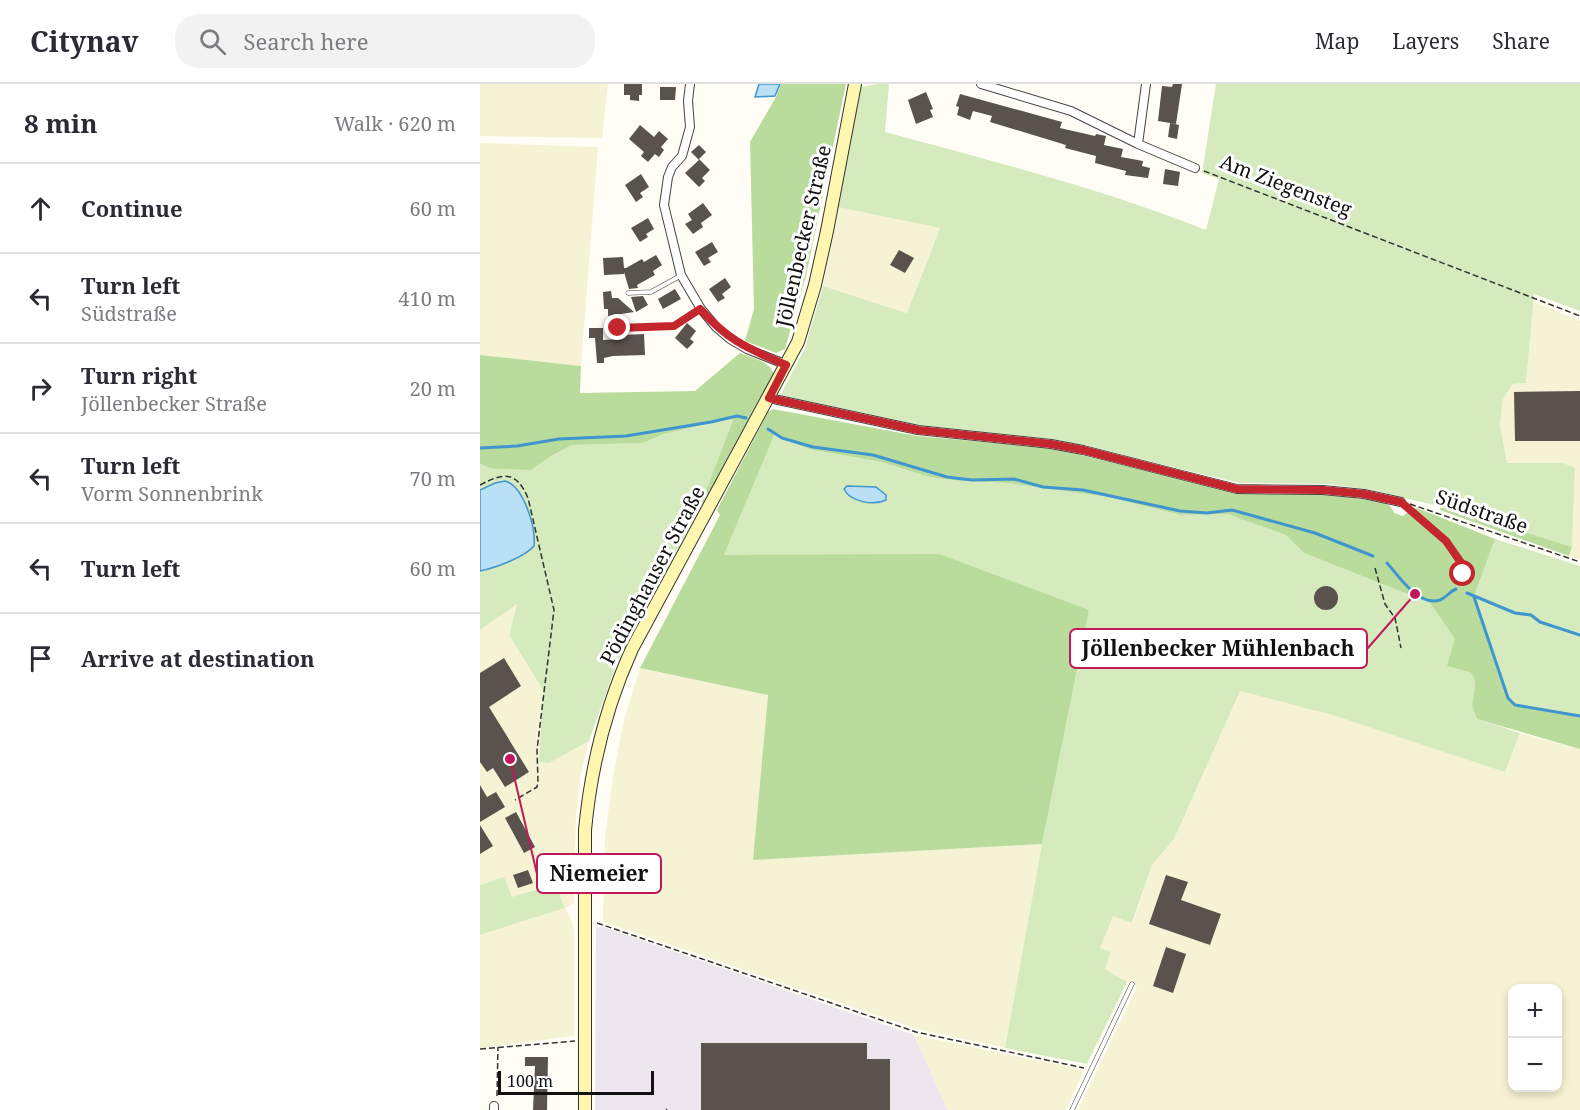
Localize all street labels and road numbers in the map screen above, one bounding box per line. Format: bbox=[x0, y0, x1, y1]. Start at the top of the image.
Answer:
street label: Jöllenbecker Straße bbox=[769, 142, 837, 331]
street label: Am Ziegensteg bbox=[1216, 147, 1356, 223]
street label: Pödinghauser Straße bbox=[593, 481, 711, 669]
street label: Südstraße bbox=[1432, 483, 1532, 539]

